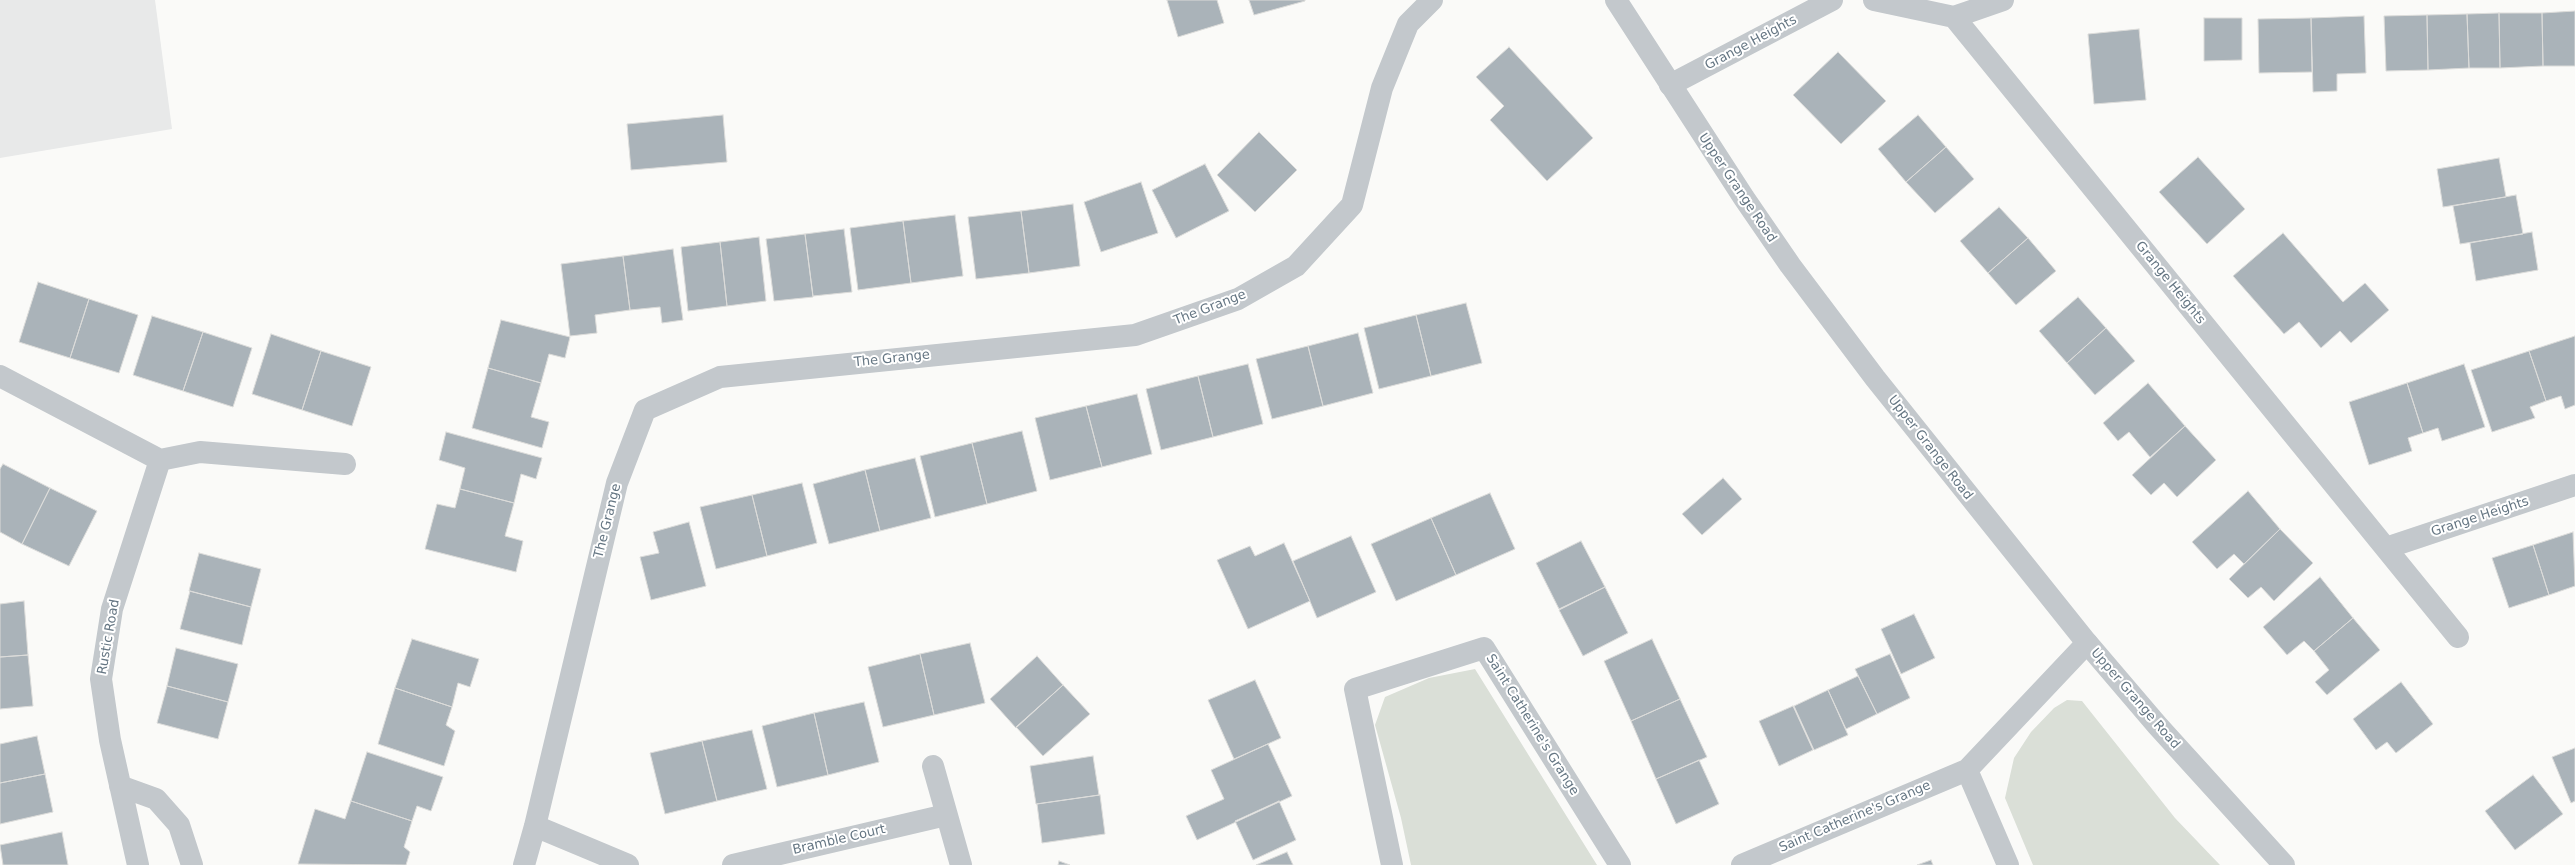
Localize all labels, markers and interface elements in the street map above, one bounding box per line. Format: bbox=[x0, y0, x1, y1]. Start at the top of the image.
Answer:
street label: Grange Heights bbox=[1702, 12, 1800, 74]
street label: Upper Grange Road bbox=[1695, 131, 1779, 245]
street label: Grange Heights bbox=[2132, 239, 2208, 327]
street label: The Grange bbox=[1172, 287, 1248, 329]
street label: The Grange bbox=[853, 347, 931, 371]
street label: Upper Grange Road bbox=[1884, 393, 1976, 503]
street label: The Grange bbox=[591, 482, 625, 560]
street label: Grange Heights bbox=[2429, 494, 2531, 540]
street label: Rustic Road bbox=[95, 598, 123, 676]
street label: Upper Grange Road bbox=[2087, 646, 2183, 752]
street label: Saint Catherine's Grange bbox=[1482, 652, 1582, 798]
street label: Saint Catherine's Grange bbox=[1777, 778, 1933, 856]
street label: Bramble Court bbox=[791, 822, 887, 858]

